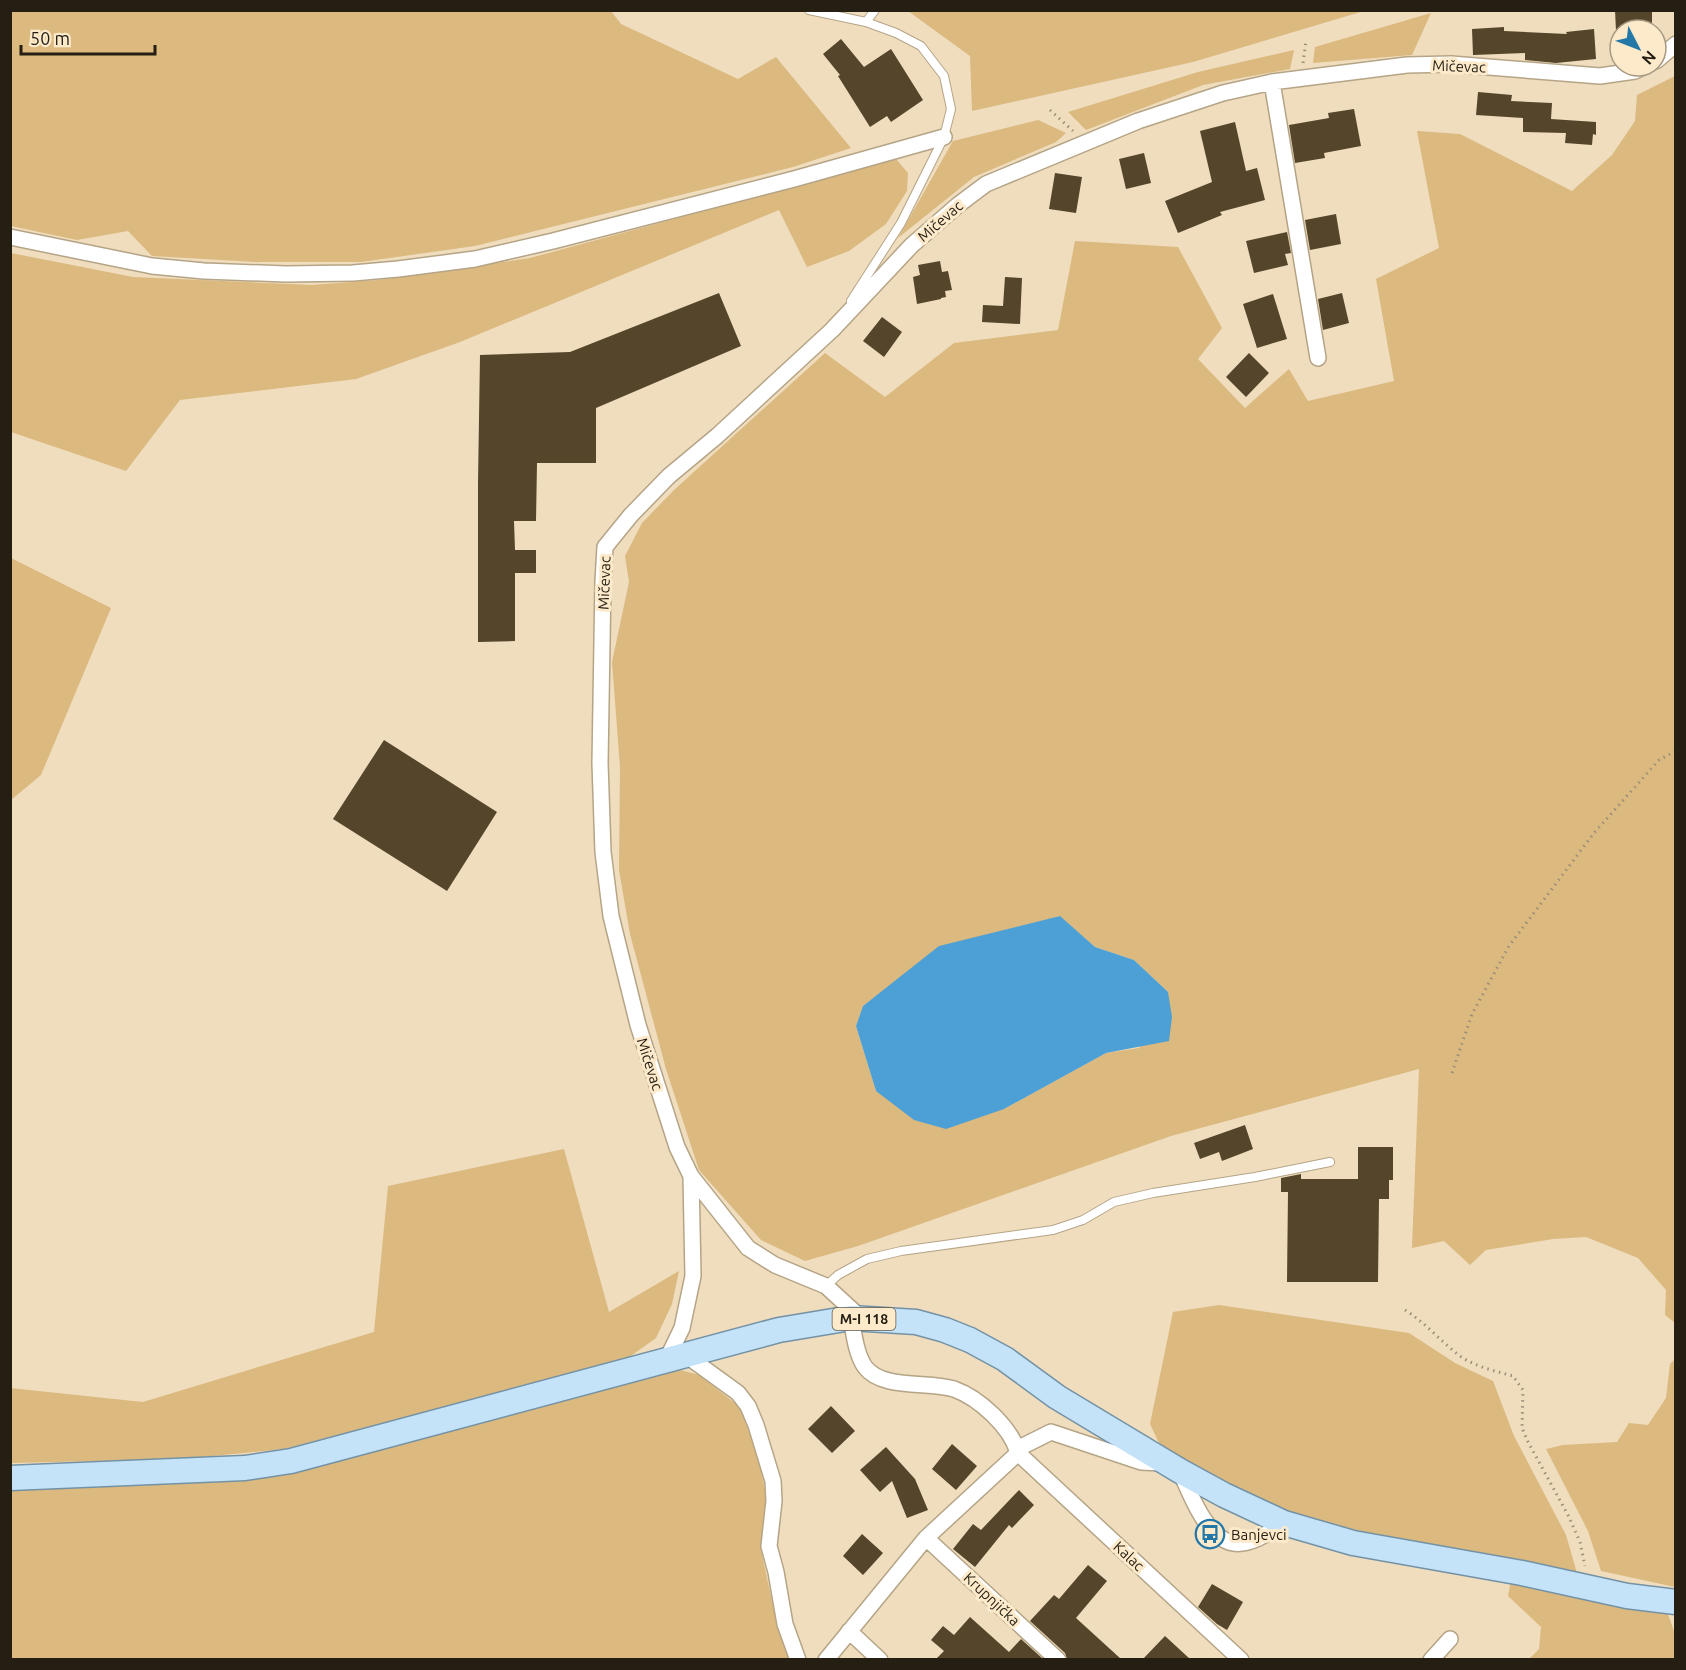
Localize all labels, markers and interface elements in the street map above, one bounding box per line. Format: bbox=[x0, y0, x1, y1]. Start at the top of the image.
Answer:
scale bar bbox=[21, 18, 154, 56]
north arrow bbox=[1608, 18, 1668, 78]
text: 50 m bbox=[30, 28, 70, 48]
text: N bbox=[1638, 48, 1660, 68]
street label: Mičevac bbox=[1432, 57, 1486, 75]
street label: Mičevac bbox=[914, 197, 966, 245]
street label: Mičevac bbox=[595, 556, 613, 610]
street label: Mičevac bbox=[634, 1036, 666, 1092]
road number: M-I 118 bbox=[832, 1308, 896, 1330]
bus stop icon: Banjevci bbox=[1194, 1518, 1226, 1550]
place label: Banjevci bbox=[1231, 1526, 1287, 1543]
street label: Kalac bbox=[1110, 1538, 1148, 1574]
street label: Krupnjička bbox=[961, 1569, 1023, 1629]

